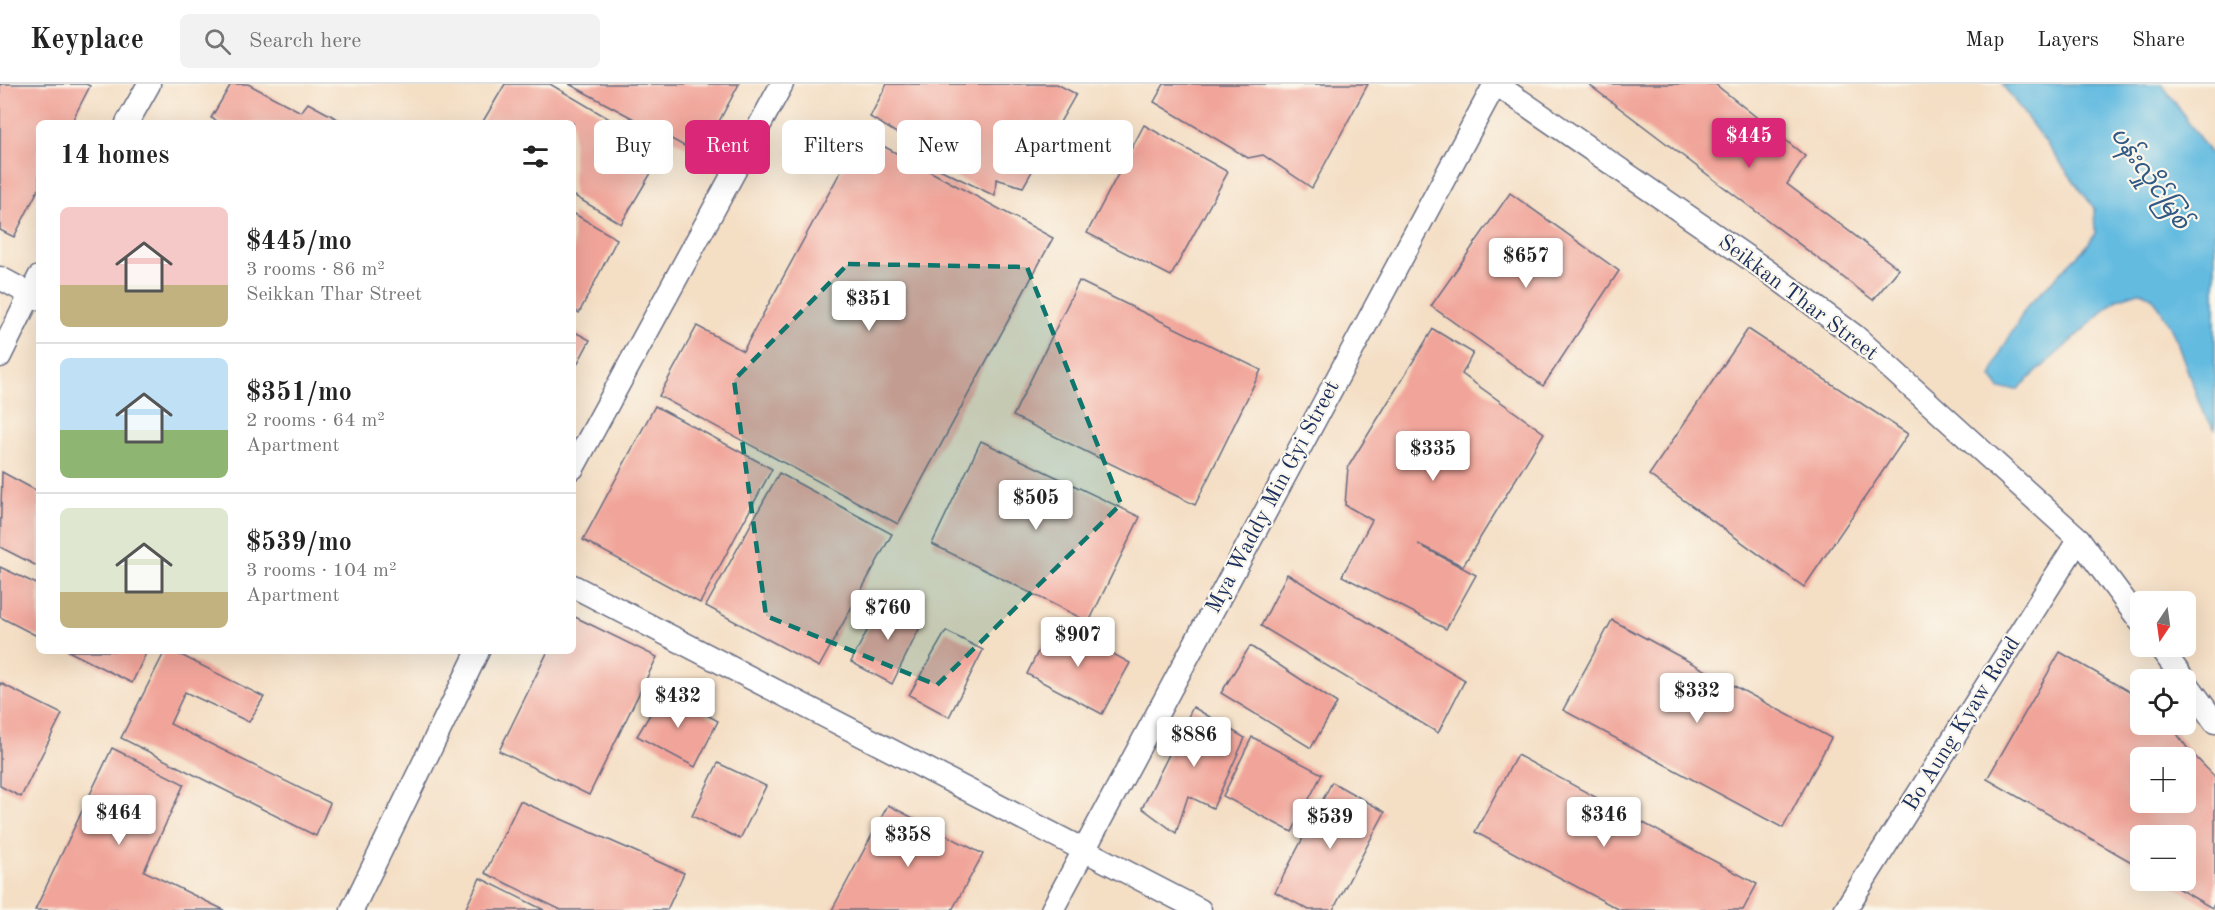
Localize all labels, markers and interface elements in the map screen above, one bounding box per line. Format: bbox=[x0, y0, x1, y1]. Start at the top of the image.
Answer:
search box bbox=[180, 14, 600, 68]
icon: search bbox=[201, 25, 234, 58]
text: Keyplace bbox=[30, 27, 144, 55]
text: Search here bbox=[249, 30, 361, 52]
text: Map bbox=[1965, 30, 2004, 51]
text: Layers bbox=[2037, 30, 2099, 51]
text: Share bbox=[2132, 30, 2185, 51]
pin: $445 bbox=[1713, 118, 1785, 169]
water label: ပန်းလှိုင်မြစ် bbox=[2100, 119, 2199, 239]
chip: Buy bbox=[594, 120, 673, 174]
chip: Rent bbox=[685, 120, 770, 174]
chip: Filters bbox=[782, 120, 885, 174]
chip: New bbox=[897, 120, 981, 174]
chip: Apartment bbox=[993, 120, 1133, 174]
text: $445 bbox=[1726, 127, 1772, 147]
icon: filters bbox=[519, 140, 552, 173]
text: 14 homes bbox=[60, 143, 169, 169]
text: $445/mo bbox=[246, 229, 352, 255]
icon: home bbox=[108, 231, 180, 303]
street label: Seikkan Thar Street bbox=[1714, 231, 1882, 365]
pin: $657 bbox=[1490, 238, 1562, 289]
text: $657 bbox=[1503, 247, 1549, 267]
text: 3 rooms · 86 m² bbox=[246, 260, 385, 280]
pin: $351 bbox=[833, 281, 905, 332]
text: Seikkan Thar Street bbox=[246, 285, 422, 305]
text: $351 bbox=[846, 290, 892, 310]
street label: Mya Waddy Min Gyi Street bbox=[1202, 377, 1344, 617]
text: $351/mo bbox=[246, 380, 352, 406]
icon: home bbox=[108, 382, 180, 454]
text: 2 rooms · 64 m² bbox=[246, 411, 385, 431]
pin: $335 bbox=[1397, 431, 1469, 482]
text: Apartment bbox=[246, 436, 340, 456]
text: $335 bbox=[1410, 440, 1456, 460]
pin: $505 bbox=[1000, 480, 1072, 531]
text: $505 bbox=[1013, 489, 1059, 509]
text: $539/mo bbox=[246, 530, 352, 556]
icon: home bbox=[108, 532, 180, 604]
text: 3 rooms · 104 m² bbox=[246, 561, 396, 581]
text: Apartment bbox=[246, 586, 340, 606]
pin: $760 bbox=[852, 590, 924, 641]
north arrow bbox=[2130, 591, 2196, 657]
map controls bbox=[2130, 591, 2196, 891]
text: $760 bbox=[865, 599, 911, 619]
pin: $907 bbox=[1042, 617, 1114, 668]
text: $907 bbox=[1055, 626, 1101, 646]
street label: Bo Aung Kyaw Road bbox=[1899, 633, 2025, 815]
button: locate bbox=[2130, 669, 2196, 735]
pin: $332 bbox=[1661, 673, 1733, 724]
pin: $432 bbox=[642, 678, 714, 729]
text: $332 bbox=[1674, 682, 1720, 702]
text: $432 bbox=[655, 687, 701, 707]
pin: $886 bbox=[1158, 717, 1230, 768]
text: $886 bbox=[1171, 726, 1217, 746]
button: + bbox=[2130, 747, 2196, 813]
pin: $464 bbox=[83, 795, 155, 846]
pin: $346 bbox=[1568, 797, 1640, 848]
pin: $539 bbox=[1294, 799, 1366, 850]
text: $464 bbox=[96, 804, 142, 824]
text: $346 bbox=[1581, 806, 1627, 826]
text: $539 bbox=[1307, 808, 1353, 828]
pin: $358 bbox=[872, 817, 944, 868]
button: − bbox=[2130, 825, 2196, 891]
text: $358 bbox=[885, 826, 931, 846]

